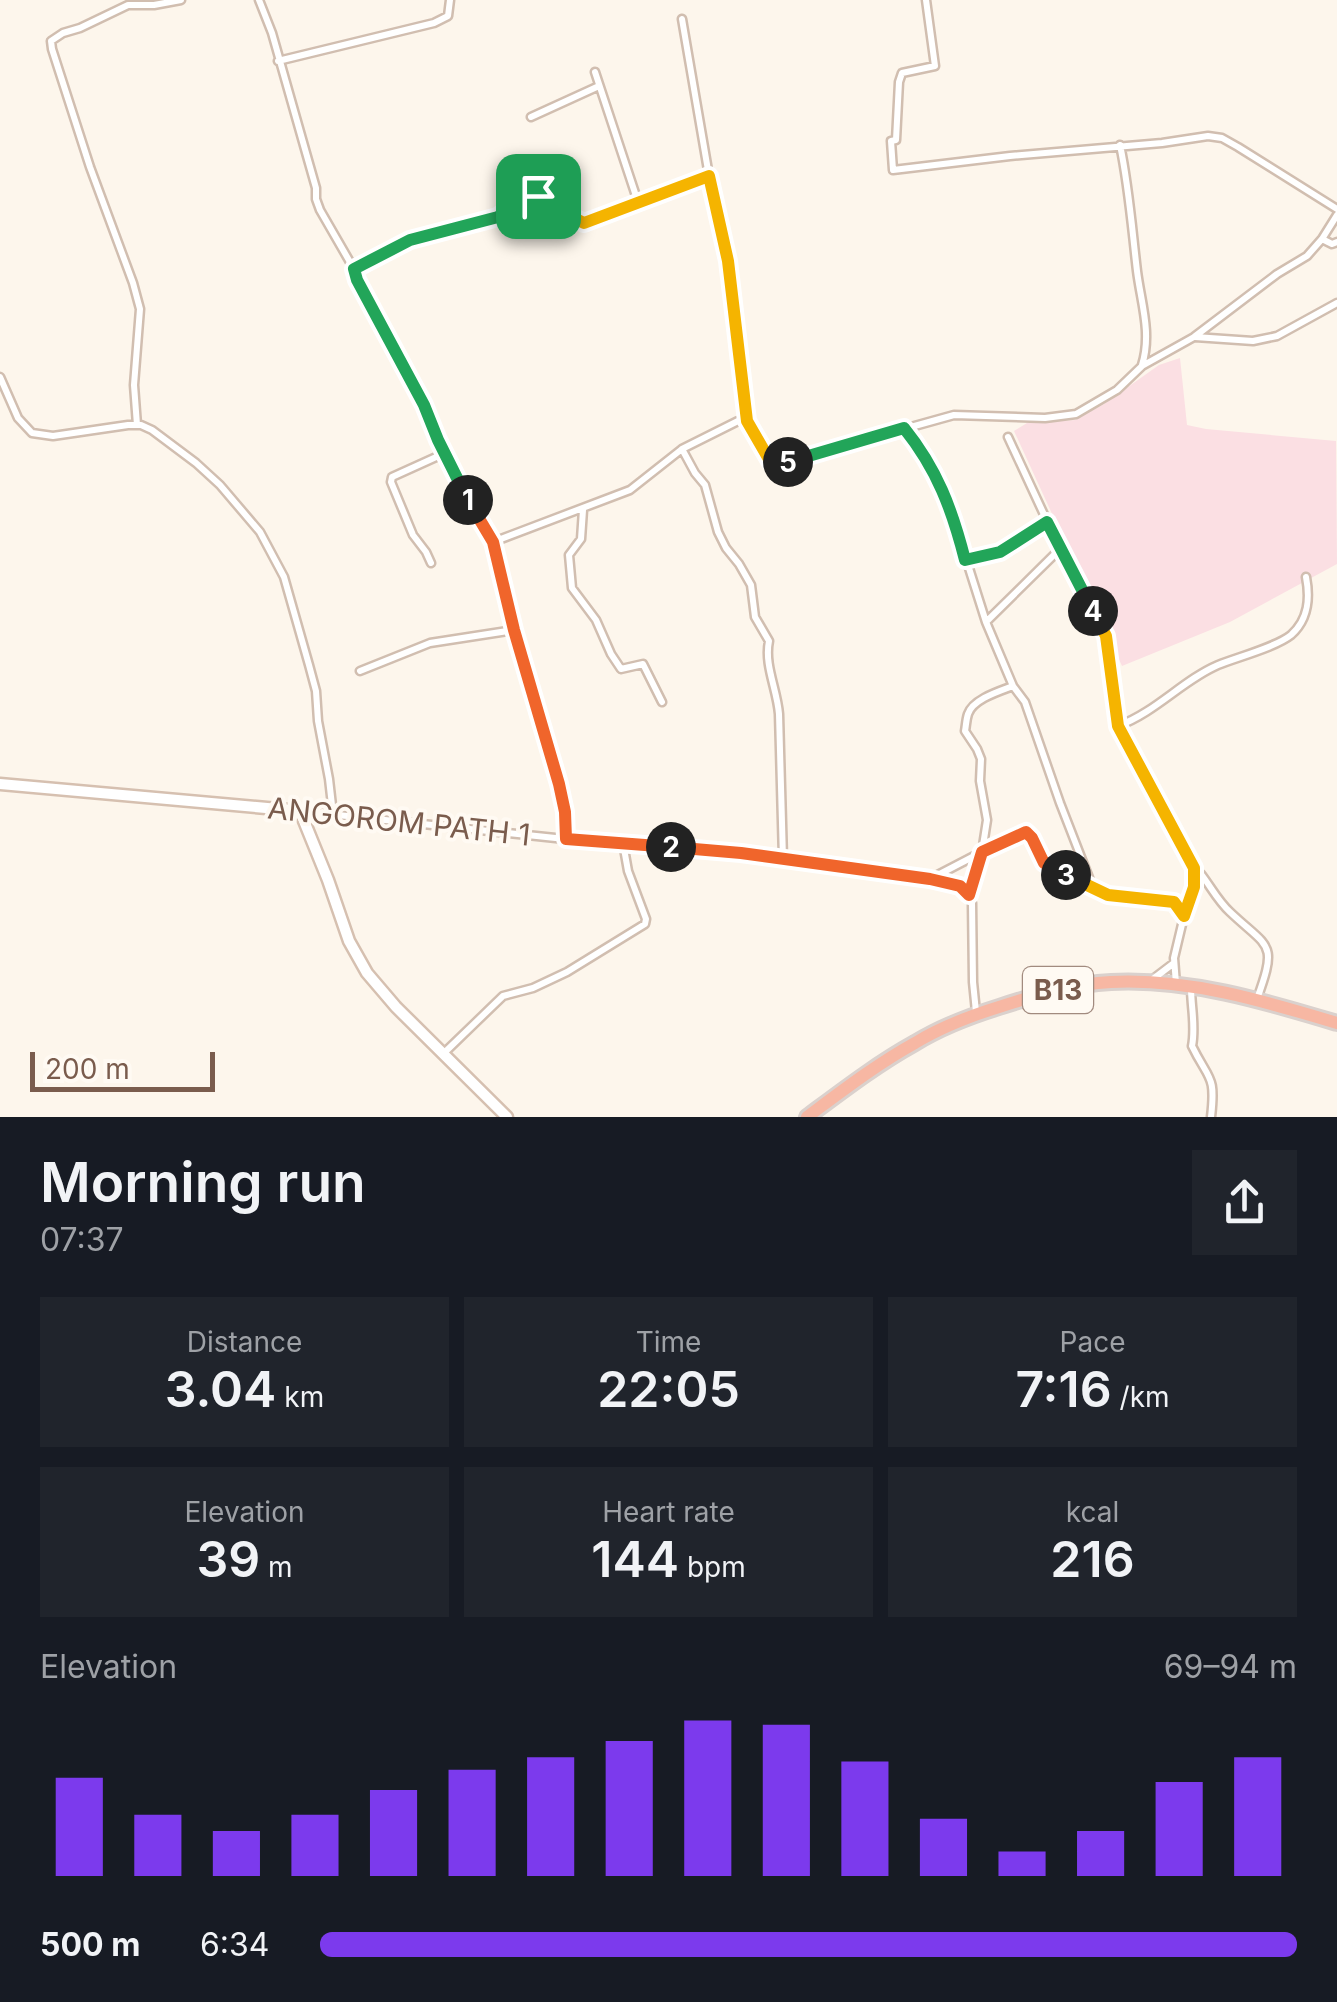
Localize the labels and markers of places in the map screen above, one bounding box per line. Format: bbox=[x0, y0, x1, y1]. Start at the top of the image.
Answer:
pin bbox=[496, 154, 581, 239]
pin: 5 bbox=[763, 437, 813, 487]
pin: 1 bbox=[443, 475, 493, 525]
pin: 4 bbox=[1068, 586, 1118, 636]
pin: 2 bbox=[646, 822, 696, 872]
pin: 3 bbox=[1041, 850, 1091, 900]

